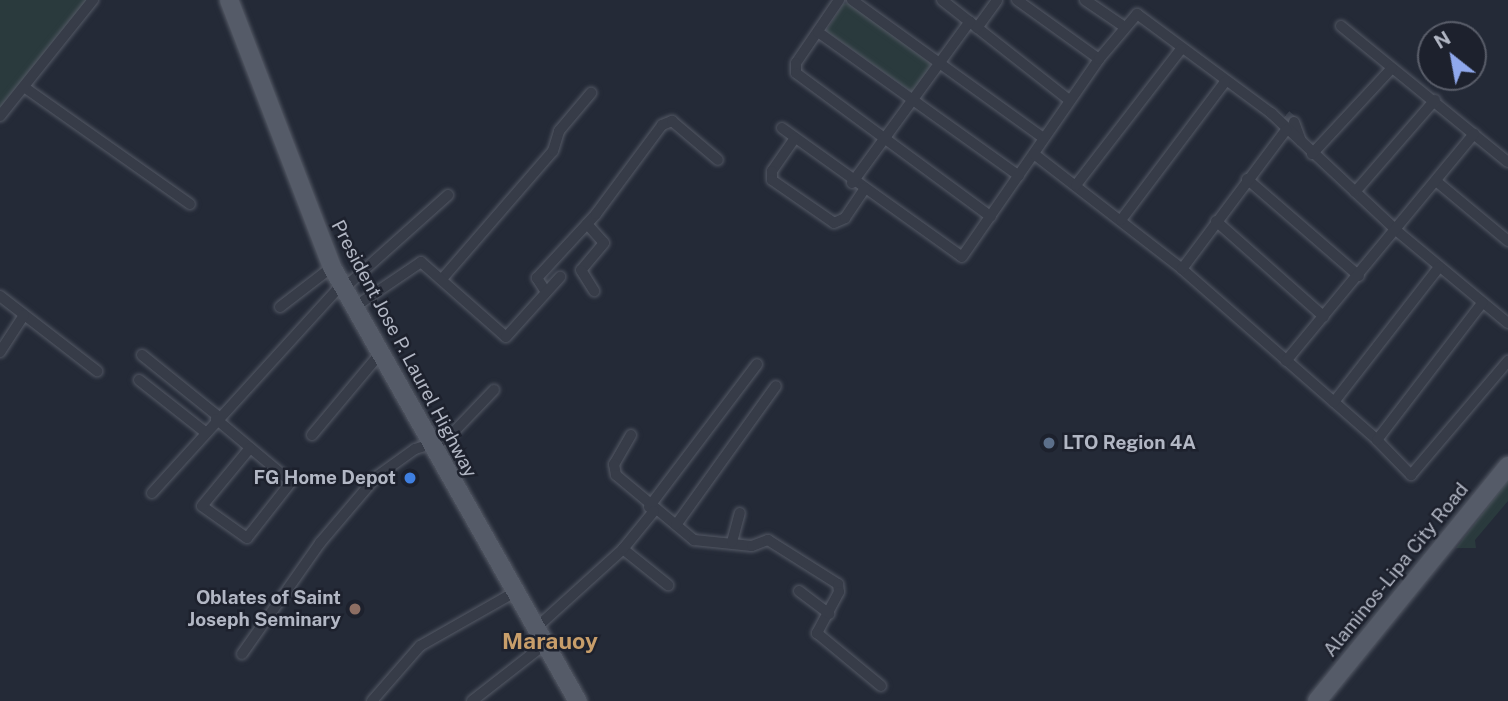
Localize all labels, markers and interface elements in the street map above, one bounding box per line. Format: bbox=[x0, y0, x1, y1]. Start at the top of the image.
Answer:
north arrow bbox=[1417, 21, 1487, 91]
text: N bbox=[1430, 26, 1454, 53]
street label: President Jose P. Laurel Highway bbox=[326, 216, 482, 482]
place label: LTO Region 4A bbox=[1063, 432, 1196, 454]
marker: LTO Region 4A bbox=[1041, 435, 1057, 451]
place label: FG Home Depot bbox=[253, 467, 396, 489]
marker: FG Home Depot bbox=[402, 470, 418, 486]
street label: Alaminos-Lipa City Road bbox=[1319, 478, 1473, 662]
place label: Oblates of Saint Joseph Seminary bbox=[188, 587, 341, 631]
marker: Oblates of Saint Joseph Seminary bbox=[347, 601, 363, 617]
district label: Marauoy bbox=[502, 627, 598, 655]

